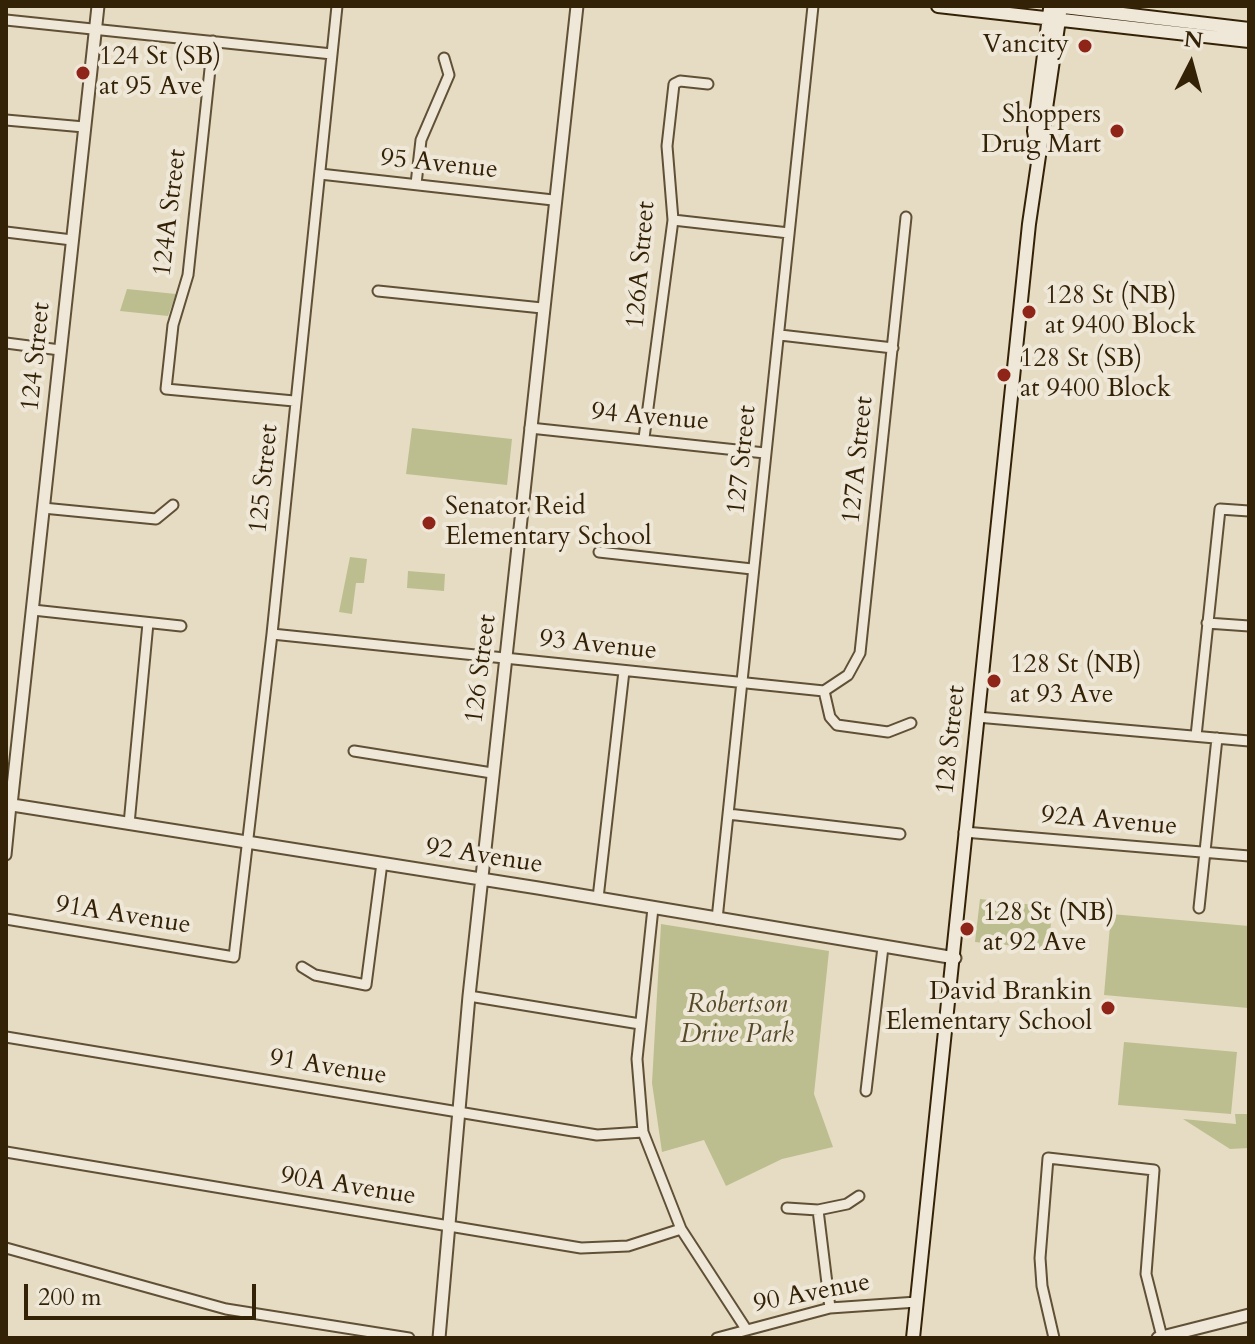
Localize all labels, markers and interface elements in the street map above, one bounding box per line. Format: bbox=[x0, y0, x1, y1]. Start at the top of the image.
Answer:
north arrow bbox=[1151, 24, 1231, 104]
text: N bbox=[1182, 24, 1205, 56]
place label: Vancity bbox=[983, 30, 1069, 62]
marker: Vancity bbox=[1076, 37, 1094, 55]
place label: 124 St (SB) at 95 Ave bbox=[99, 42, 221, 104]
marker: 124 St (SB) at 95 Ave bbox=[74, 64, 92, 82]
place label: Shoppers Drug Mart bbox=[981, 100, 1101, 162]
marker: Shoppers Drug Mart bbox=[1108, 122, 1126, 140]
street label: 95 Avenue bbox=[379, 143, 499, 187]
street label: 124A Street bbox=[148, 148, 194, 278]
street label: 126A Street bbox=[621, 200, 663, 330]
place label: 128 St (NB) at 9400 Block bbox=[1045, 281, 1196, 342]
street label: 124 Street bbox=[16, 301, 58, 413]
marker: 128 St (NB) at 9400 Block bbox=[1020, 303, 1038, 321]
place label: 128 St (SB) at 9400 Block bbox=[1020, 344, 1171, 406]
marker: 128 St (SB) at 9400 Block bbox=[995, 366, 1013, 384]
street label: 127A Street bbox=[837, 395, 881, 525]
street label: 94 Avenue bbox=[590, 397, 710, 439]
street label: 127 Street bbox=[722, 404, 764, 516]
street label: 125 Street bbox=[244, 423, 286, 535]
place label: Senator Reid Elementary School bbox=[445, 492, 652, 554]
marker: Senator Reid Elementary School bbox=[420, 514, 438, 532]
street label: 126 Street bbox=[460, 613, 504, 725]
street label: 93 Avenue bbox=[538, 624, 658, 668]
place label: 128 St (NB) at 93 Ave bbox=[1010, 650, 1142, 712]
marker: 128 St (NB) at 93 Ave bbox=[985, 672, 1003, 690]
street label: 128 Street bbox=[931, 684, 973, 796]
street label: 92A Avenue bbox=[1040, 801, 1178, 843]
street label: 92 Avenue bbox=[423, 832, 545, 882]
street label: 91A Avenue bbox=[53, 890, 193, 942]
place label: 128 St (NB) at 92 Ave bbox=[983, 898, 1115, 960]
marker: 128 St (NB) at 92 Ave bbox=[958, 920, 976, 938]
place label: David Brankin Elementary School bbox=[885, 977, 1092, 1038]
park label: Robertson Drive Park bbox=[680, 990, 794, 1052]
marker: David Brankin Elementary School bbox=[1099, 999, 1117, 1017]
street label: 91 Avenue bbox=[267, 1043, 389, 1093]
street label: 90A Avenue bbox=[278, 1161, 418, 1213]
street label: 90 Avenue bbox=[751, 1267, 873, 1321]
scale bar bbox=[28, 1268, 260, 1318]
text: 200 m bbox=[38, 1281, 102, 1314]

